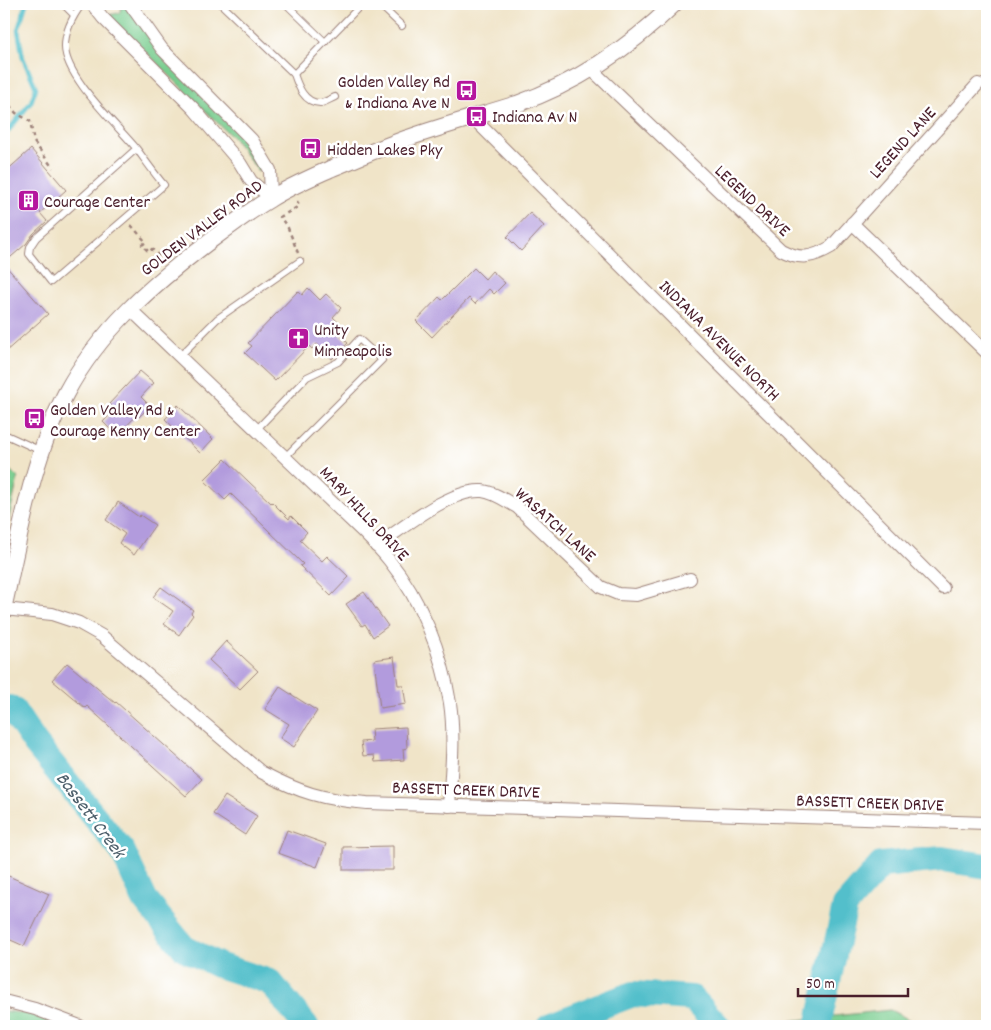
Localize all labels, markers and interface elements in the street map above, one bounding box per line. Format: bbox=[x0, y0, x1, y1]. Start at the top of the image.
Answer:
place label: Golden Valley Rd & Indiana Ave N bbox=[338, 71, 450, 117]
bus stop icon: Golden Valley Rd & Indiana Ave N bbox=[454, 79, 478, 103]
street label: LEGEND LANE bbox=[865, 102, 943, 185]
bus stop icon: Indiana Av N bbox=[464, 104, 488, 128]
place label: Indiana Av N bbox=[492, 106, 577, 131]
bus stop icon: Hidden Lakes Pky bbox=[299, 137, 323, 161]
place label: Hidden Lakes Pky bbox=[327, 139, 443, 164]
street label: LEGEND DRIVE bbox=[708, 160, 795, 244]
street label: GOLDEN VALLEY ROAD bbox=[136, 175, 269, 283]
building icon: Courage Center bbox=[16, 189, 40, 213]
place label: Courage Center bbox=[44, 191, 150, 216]
street label: INDIANA AVENUE NORTH bbox=[652, 275, 785, 408]
place label: Unity Minneapolis bbox=[314, 319, 392, 365]
church icon: Unity Minneapolis bbox=[286, 327, 310, 351]
place label: Golden Valley Rd & Courage Kenny Center bbox=[50, 399, 201, 445]
bus stop icon: Golden Valley Rd & Courage Kenny Center bbox=[22, 407, 46, 431]
street label: MARY HILLS DRIVE bbox=[312, 462, 414, 568]
street label: WASATCH LANE bbox=[508, 483, 600, 569]
water label: Bassett Creek bbox=[48, 767, 132, 867]
street label: BASSETT CREEK DRIVE bbox=[392, 776, 540, 807]
street label: BASSETT CREEK DRIVE bbox=[796, 789, 944, 820]
scale bar bbox=[798, 965, 908, 997]
text: 50 m bbox=[806, 974, 835, 996]

